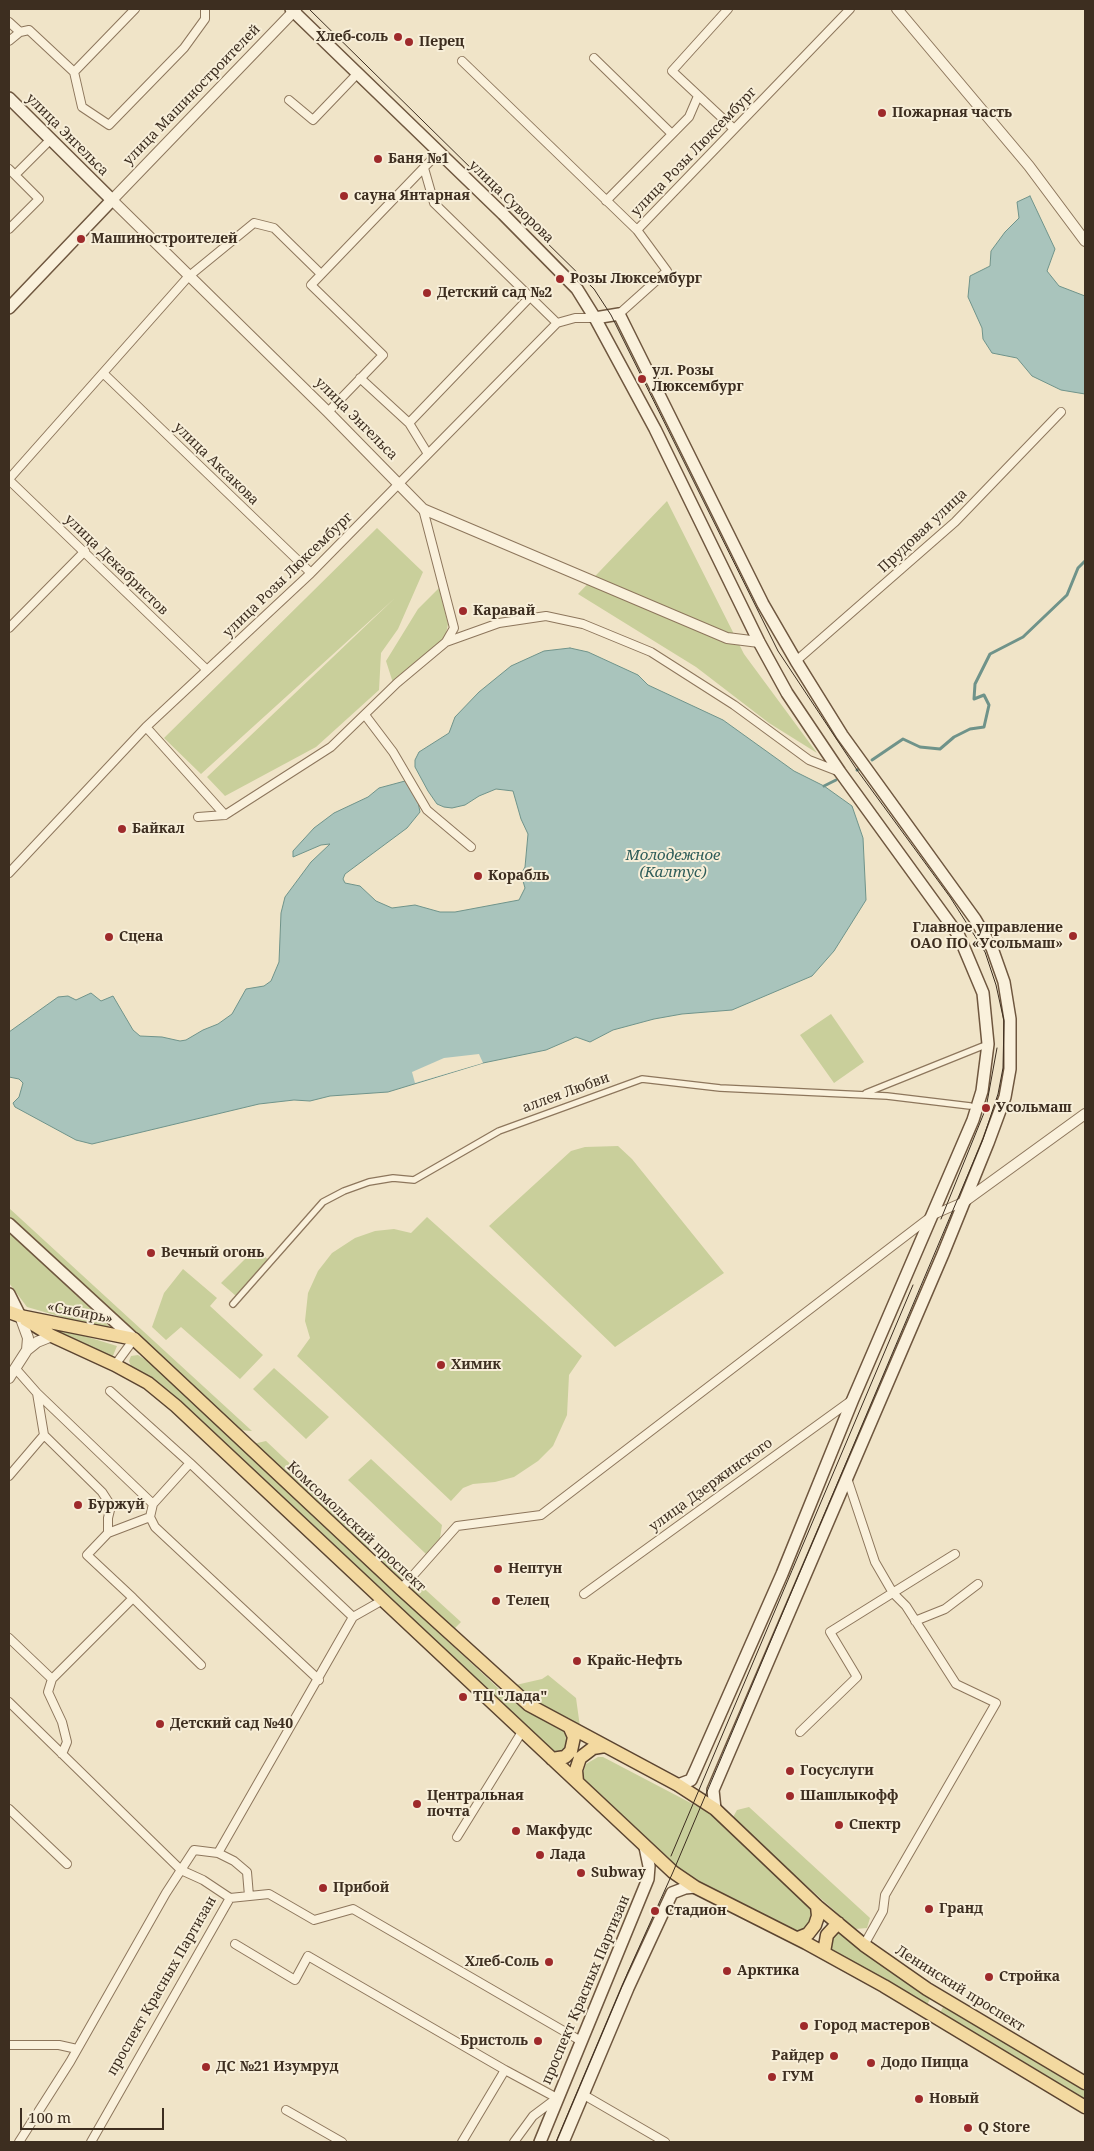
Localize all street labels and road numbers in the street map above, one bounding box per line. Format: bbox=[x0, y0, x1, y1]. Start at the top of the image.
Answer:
street label: улица Машиностроителей bbox=[120, 21, 264, 169]
street label: улица Розы Люксембург bbox=[628, 84, 760, 220]
street label: улица Энгельса bbox=[22, 90, 112, 180]
street label: улица Суворова bbox=[465, 157, 557, 247]
street label: улица Энгельса bbox=[311, 374, 401, 464]
street label: улица Аксакова bbox=[170, 419, 262, 509]
street label: Прудовая улица bbox=[875, 486, 971, 576]
street label: улица Розы Люксембург bbox=[220, 509, 356, 641]
street label: улица Декабристов bbox=[61, 511, 171, 619]
street label: аллея Любви bbox=[520, 1069, 612, 1117]
street label: «Сибирь» bbox=[46, 1298, 114, 1328]
street label: улица Дзержинского bbox=[646, 1435, 776, 1535]
street label: Комсомольский проспект bbox=[283, 1458, 429, 1596]
street label: проспект Красных Партизан bbox=[104, 1893, 220, 2079]
street label: проспект Красных Партизан bbox=[538, 1893, 634, 2087]
street label: Ленинский проспект bbox=[892, 1942, 1028, 2036]

